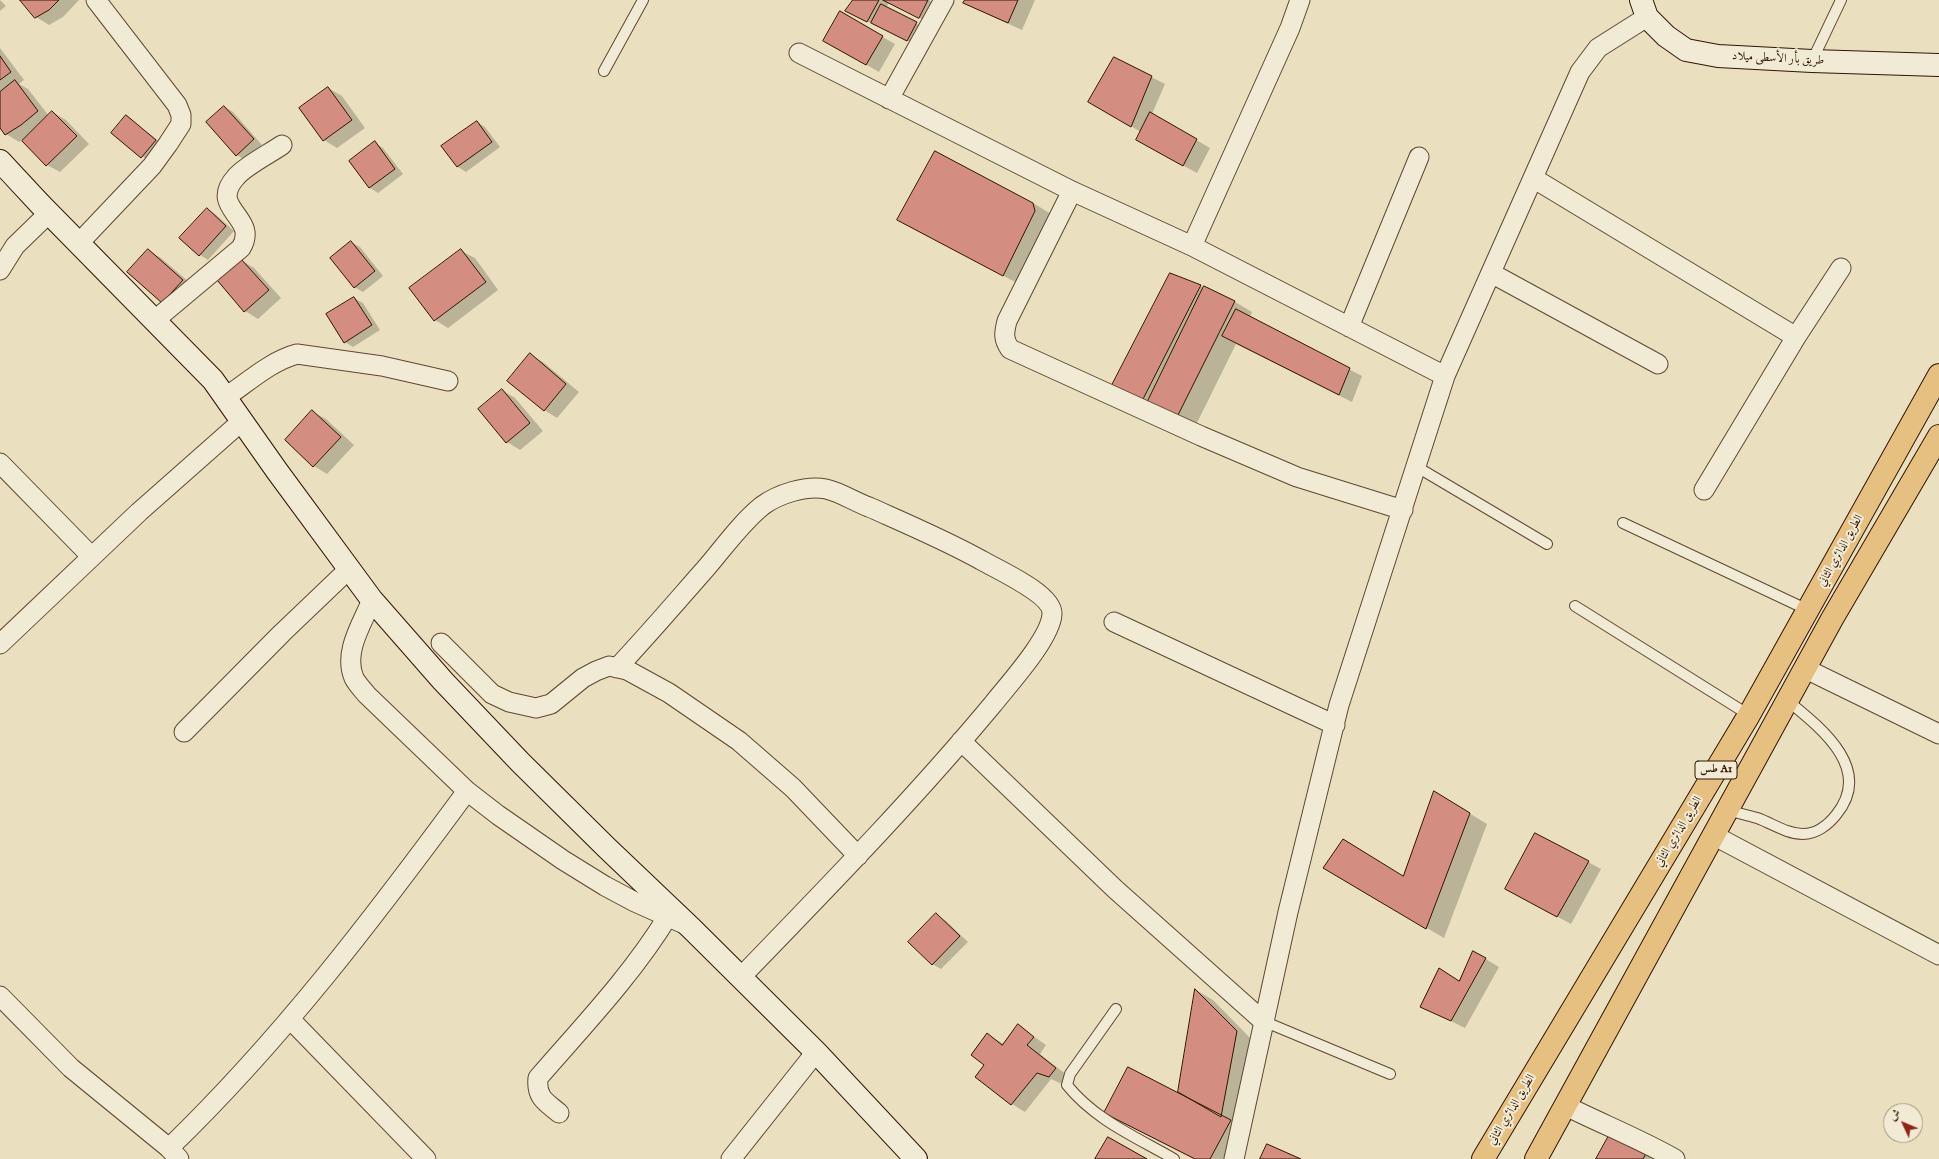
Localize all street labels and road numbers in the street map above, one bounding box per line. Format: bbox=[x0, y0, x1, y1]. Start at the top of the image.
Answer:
street label: طريق بأر الأسطى ميلاد bbox=[1731, 49, 1825, 69]
street label: الطريق الدائري الثاني bbox=[1815, 513, 1867, 589]
road number: طس A1 bbox=[1695, 761, 1737, 779]
street label: الطريق الدائري الثاني bbox=[1652, 794, 1706, 870]
street label: الطريق الدائري الثاني bbox=[1485, 1072, 1539, 1148]

